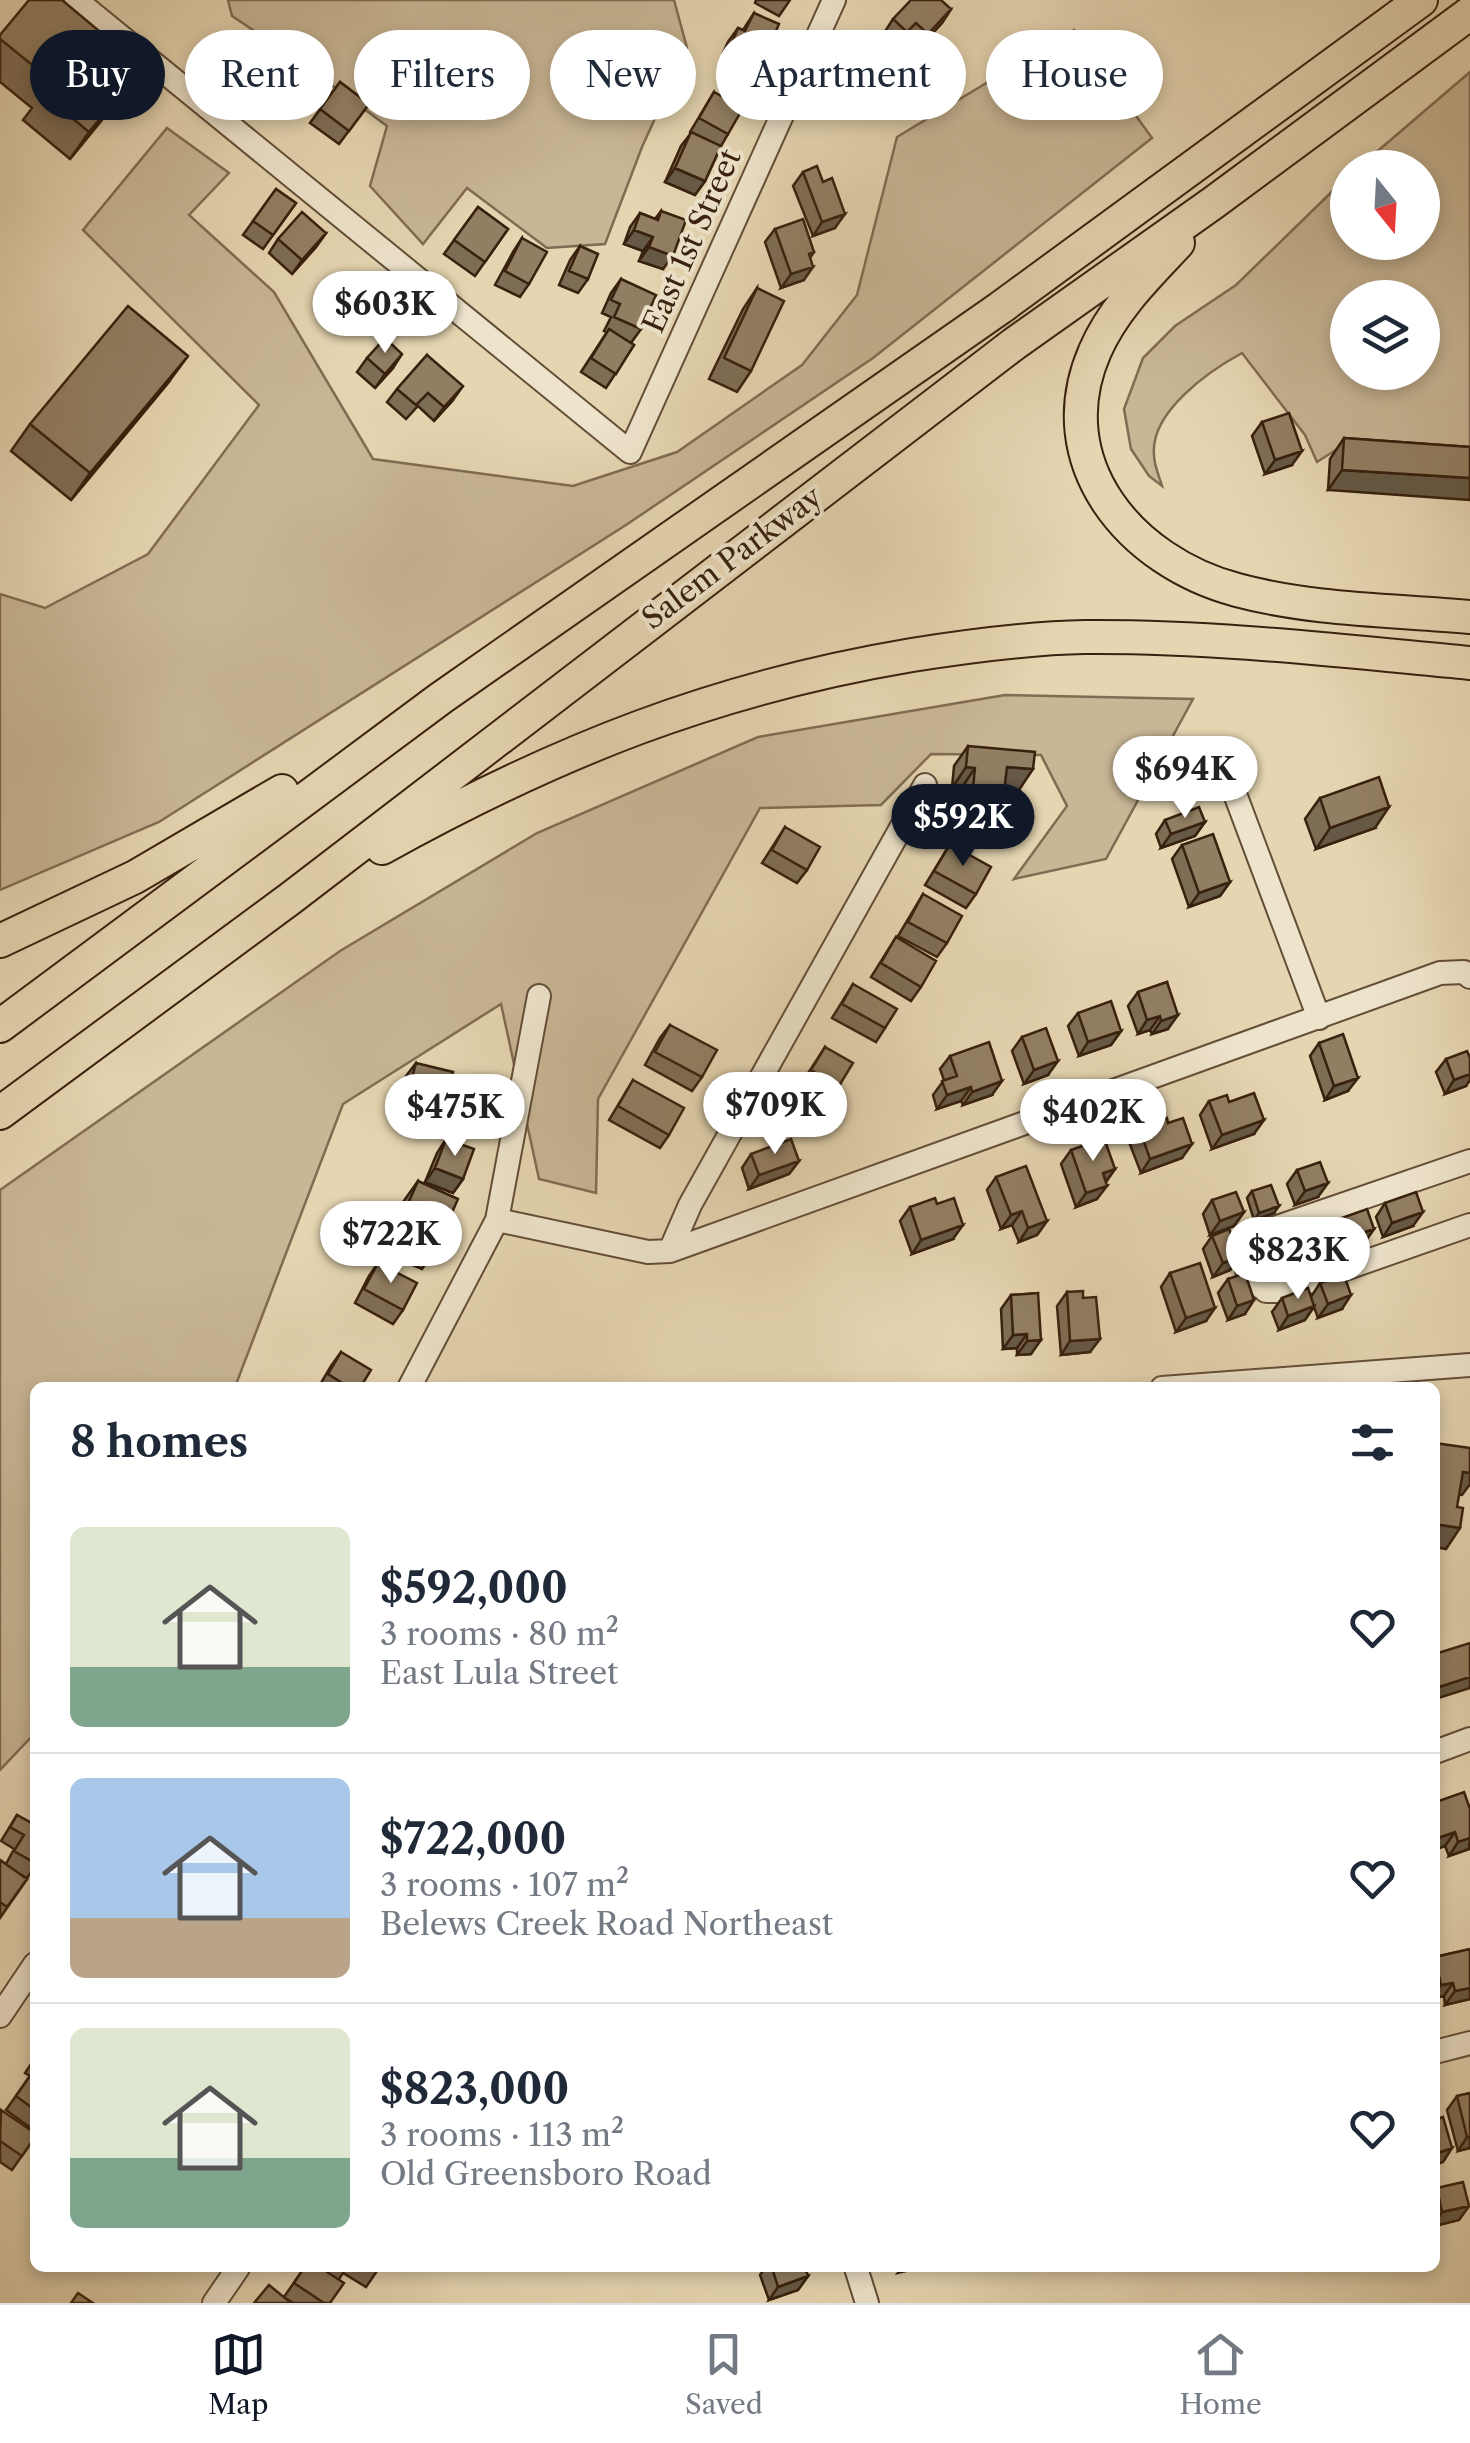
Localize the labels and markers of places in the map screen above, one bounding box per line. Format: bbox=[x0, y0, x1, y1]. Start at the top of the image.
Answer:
pin: $603K bbox=[315, 271, 455, 356]
pin: $694K bbox=[1115, 736, 1255, 821]
pin: $592K bbox=[893, 784, 1033, 869]
pin: $709K bbox=[705, 1072, 845, 1157]
pin: $475K bbox=[385, 1074, 525, 1159]
pin: $402K bbox=[1023, 1079, 1163, 1164]
pin: $722K bbox=[321, 1201, 461, 1286]
pin: $823K bbox=[1228, 1217, 1368, 1302]

